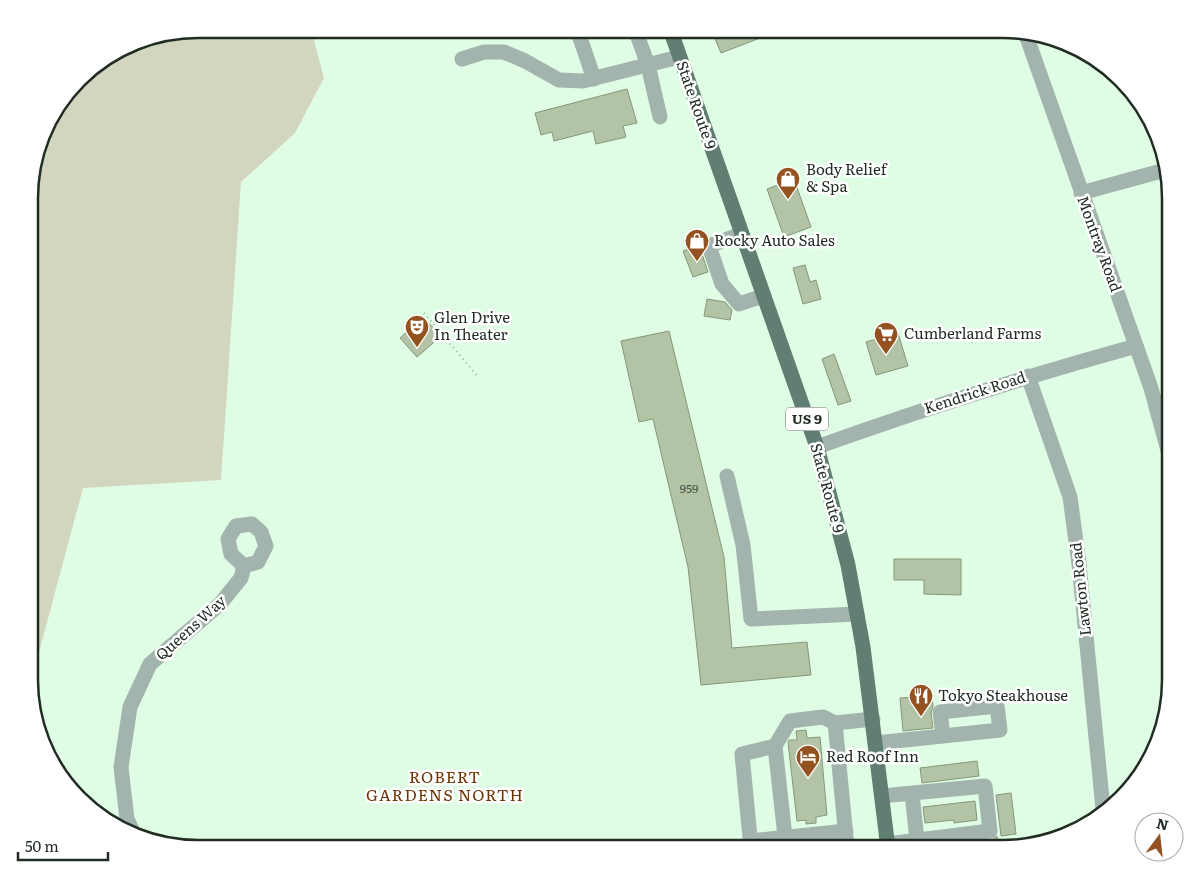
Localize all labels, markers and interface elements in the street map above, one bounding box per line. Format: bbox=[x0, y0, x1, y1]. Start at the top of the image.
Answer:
street label: State Route 9 bbox=[672, 57, 723, 152]
place label: Body Relief & Spa bbox=[806, 157, 888, 197]
shop icon: Body Relief & Spa bbox=[775, 166, 801, 200]
street label: Montray Road bbox=[1072, 192, 1128, 295]
shop icon: Rocky Auto Sales bbox=[684, 228, 710, 262]
place label: Rocky Auto Sales bbox=[714, 228, 835, 251]
place label: Glen Drive In Theater bbox=[434, 305, 510, 345]
theatre icon: Glen Drive In Theater bbox=[404, 314, 430, 348]
supermarket icon: Cumberland Farms bbox=[873, 321, 899, 355]
place label: Cumberland Farms bbox=[904, 321, 1041, 344]
street label: Kendrick Road bbox=[921, 364, 1028, 419]
road number: US 9 bbox=[786, 408, 828, 430]
street label: State Route 9 bbox=[805, 440, 851, 535]
house number: 959 bbox=[680, 479, 698, 497]
street label: Lawton Road bbox=[1063, 541, 1096, 637]
street label: Queens Way bbox=[150, 589, 231, 665]
restaurant icon: Tokyo Steakhouse bbox=[908, 683, 934, 717]
place label: Tokyo Steakhouse bbox=[938, 683, 1068, 706]
hotel icon: Red Roof Inn bbox=[795, 744, 821, 778]
place label: Red Roof Inn bbox=[826, 744, 919, 767]
district label: ROBERT GARDENS NORTH bbox=[366, 764, 524, 806]
north arrow bbox=[1134, 812, 1184, 862]
text: N bbox=[1154, 812, 1171, 835]
scale bar bbox=[18, 830, 108, 862]
text: 50 m bbox=[25, 834, 59, 857]

